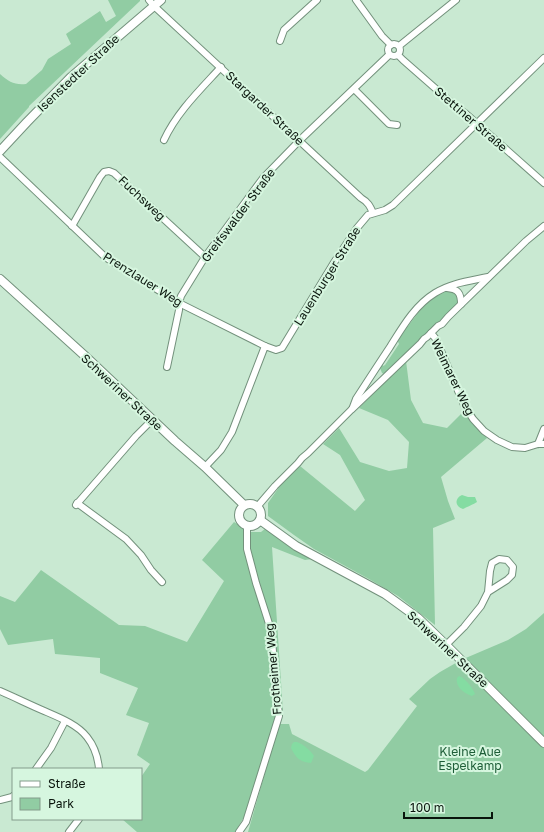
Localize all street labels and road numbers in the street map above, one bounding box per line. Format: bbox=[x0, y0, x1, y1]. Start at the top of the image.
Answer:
street label: Isenstedter Straße bbox=[34, 31, 122, 115]
street label: Stargarder Straße bbox=[223, 68, 307, 148]
street label: Stettiner Straße bbox=[432, 83, 510, 155]
street label: Greifswalder Straße bbox=[198, 165, 278, 265]
street label: Fuchsweg bbox=[115, 173, 169, 223]
street label: Lauenburger Straße bbox=[290, 224, 364, 328]
street label: Prenzlauer Weg bbox=[101, 249, 185, 309]
street label: Weimarer Weg bbox=[428, 336, 478, 418]
street label: Schweriner Straße bbox=[78, 351, 166, 433]
street label: Schweriner Straße bbox=[404, 608, 492, 690]
street label: Frotheimer Weg bbox=[262, 623, 284, 715]

